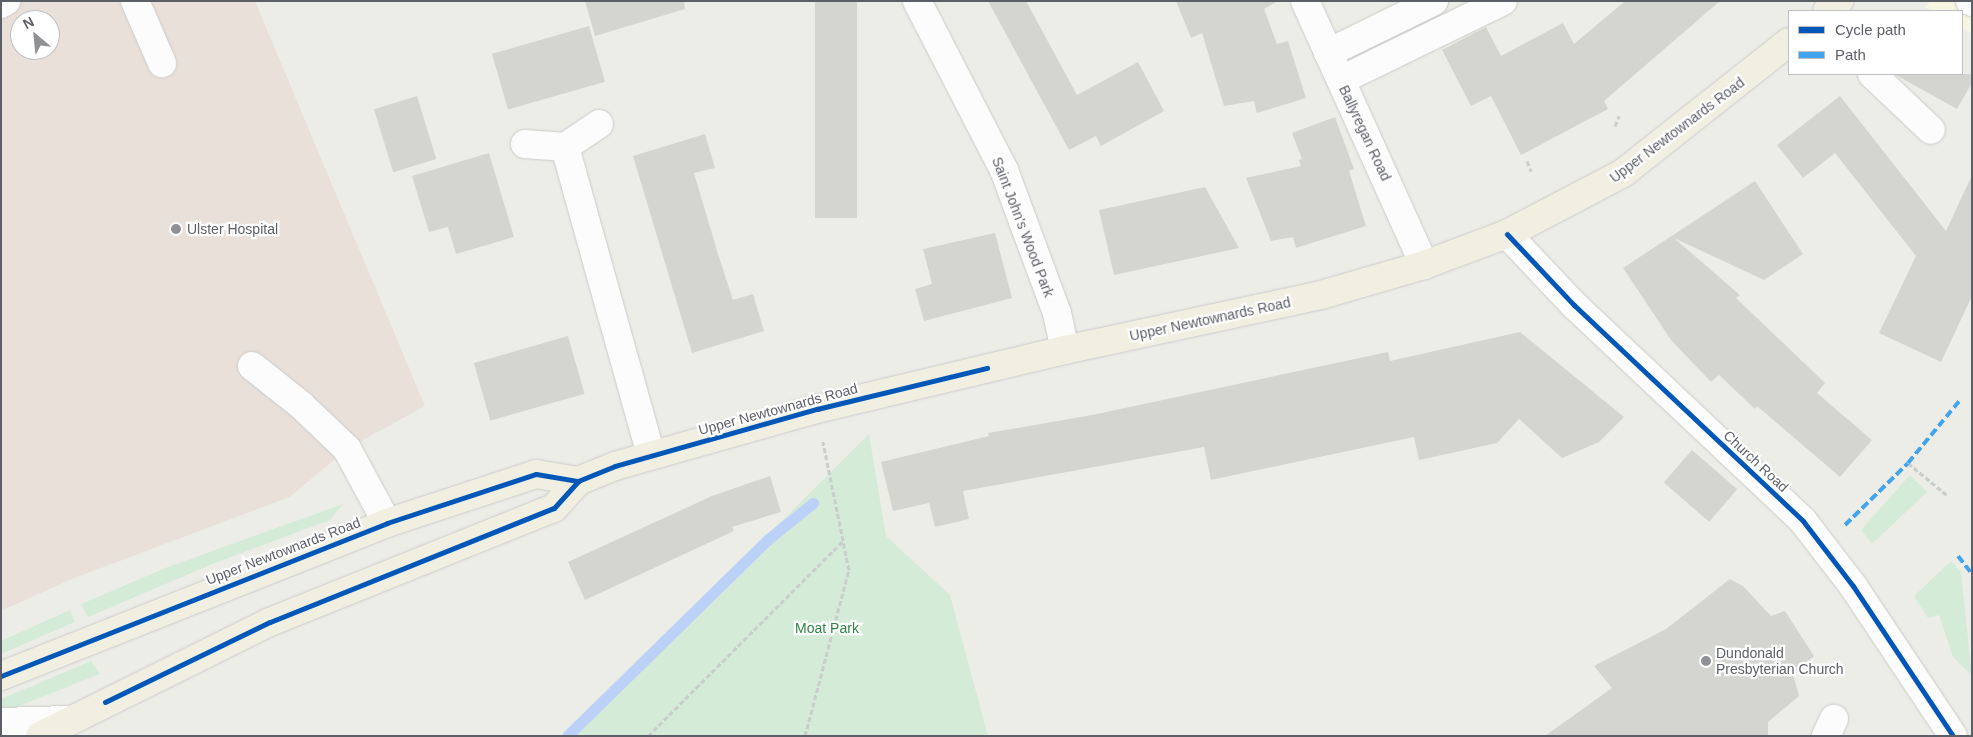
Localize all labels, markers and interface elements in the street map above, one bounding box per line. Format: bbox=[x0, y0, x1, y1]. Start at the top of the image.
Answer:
north arrow bbox=[10, 10, 60, 60]
legend bbox=[1788, 10, 1963, 75]
text: N bbox=[20, 13, 37, 32]
text: Cycle path bbox=[1835, 21, 1906, 38]
text: Path bbox=[1835, 46, 1866, 63]
street label: Upper Newtownards Road bbox=[1606, 74, 1748, 186]
street label: Ballyregan Road bbox=[1336, 83, 1394, 183]
street label: Saint John's Wood Park bbox=[989, 155, 1057, 299]
place label: Ulster Hospital bbox=[187, 221, 278, 237]
marker: Ulster Hospital bbox=[169, 222, 183, 236]
street label: Upper Newtownards Road bbox=[1128, 294, 1292, 344]
street label: Upper Newtownards Road bbox=[697, 380, 859, 438]
street label: Church Road bbox=[1720, 427, 1792, 495]
street label: Upper Newtownards Road bbox=[203, 514, 363, 588]
park label: Moat Park bbox=[795, 620, 859, 636]
place label: Dundonald Presbyterian Church bbox=[1716, 645, 1844, 678]
marker: Dundonald Presbyterian Church bbox=[1700, 655, 1712, 667]

